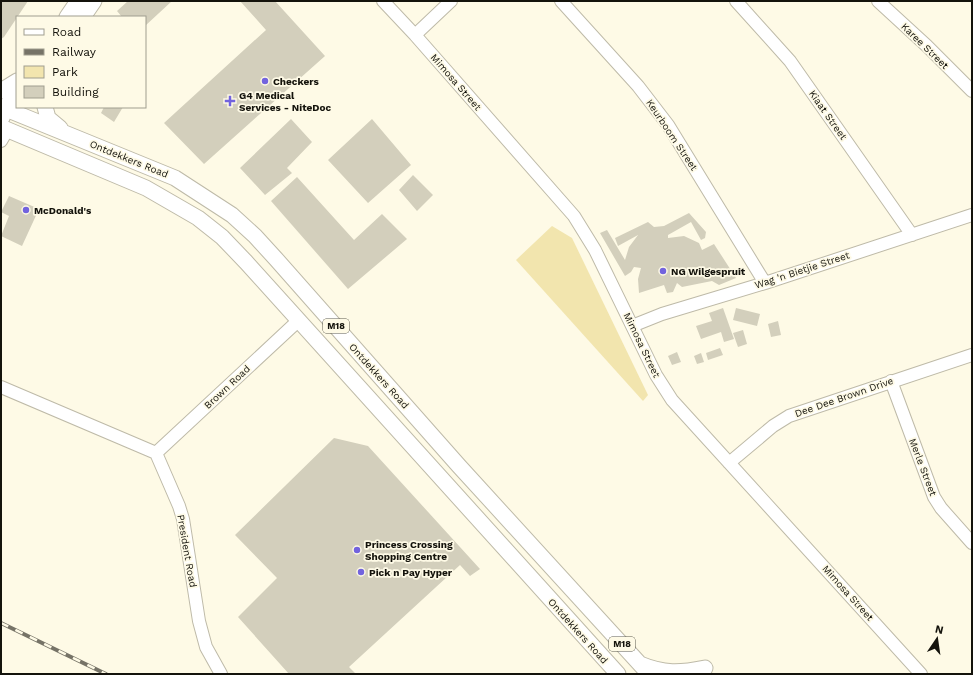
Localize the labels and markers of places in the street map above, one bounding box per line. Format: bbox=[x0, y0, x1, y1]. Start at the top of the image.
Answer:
marker: Checkers bbox=[260, 76, 270, 86]
place label: Checkers bbox=[273, 76, 319, 87]
place label: G4 Medical Services - NiteDoc bbox=[239, 90, 331, 113]
marker: G4 Medical Services - NiteDoc bbox=[224, 95, 236, 107]
marker: McDonald's bbox=[21, 205, 31, 215]
place label: McDonald's bbox=[34, 205, 92, 216]
marker: NG Wilgespruit bbox=[658, 266, 668, 276]
place label: NG Wilgespruit bbox=[671, 266, 746, 277]
place label: Princess Crossing Shopping Centre bbox=[365, 539, 453, 562]
marker: Princess Crossing Shopping Centre bbox=[352, 545, 362, 555]
marker: Pick n Pay Hyper bbox=[356, 567, 366, 577]
place label: Pick n Pay Hyper bbox=[369, 567, 453, 578]

